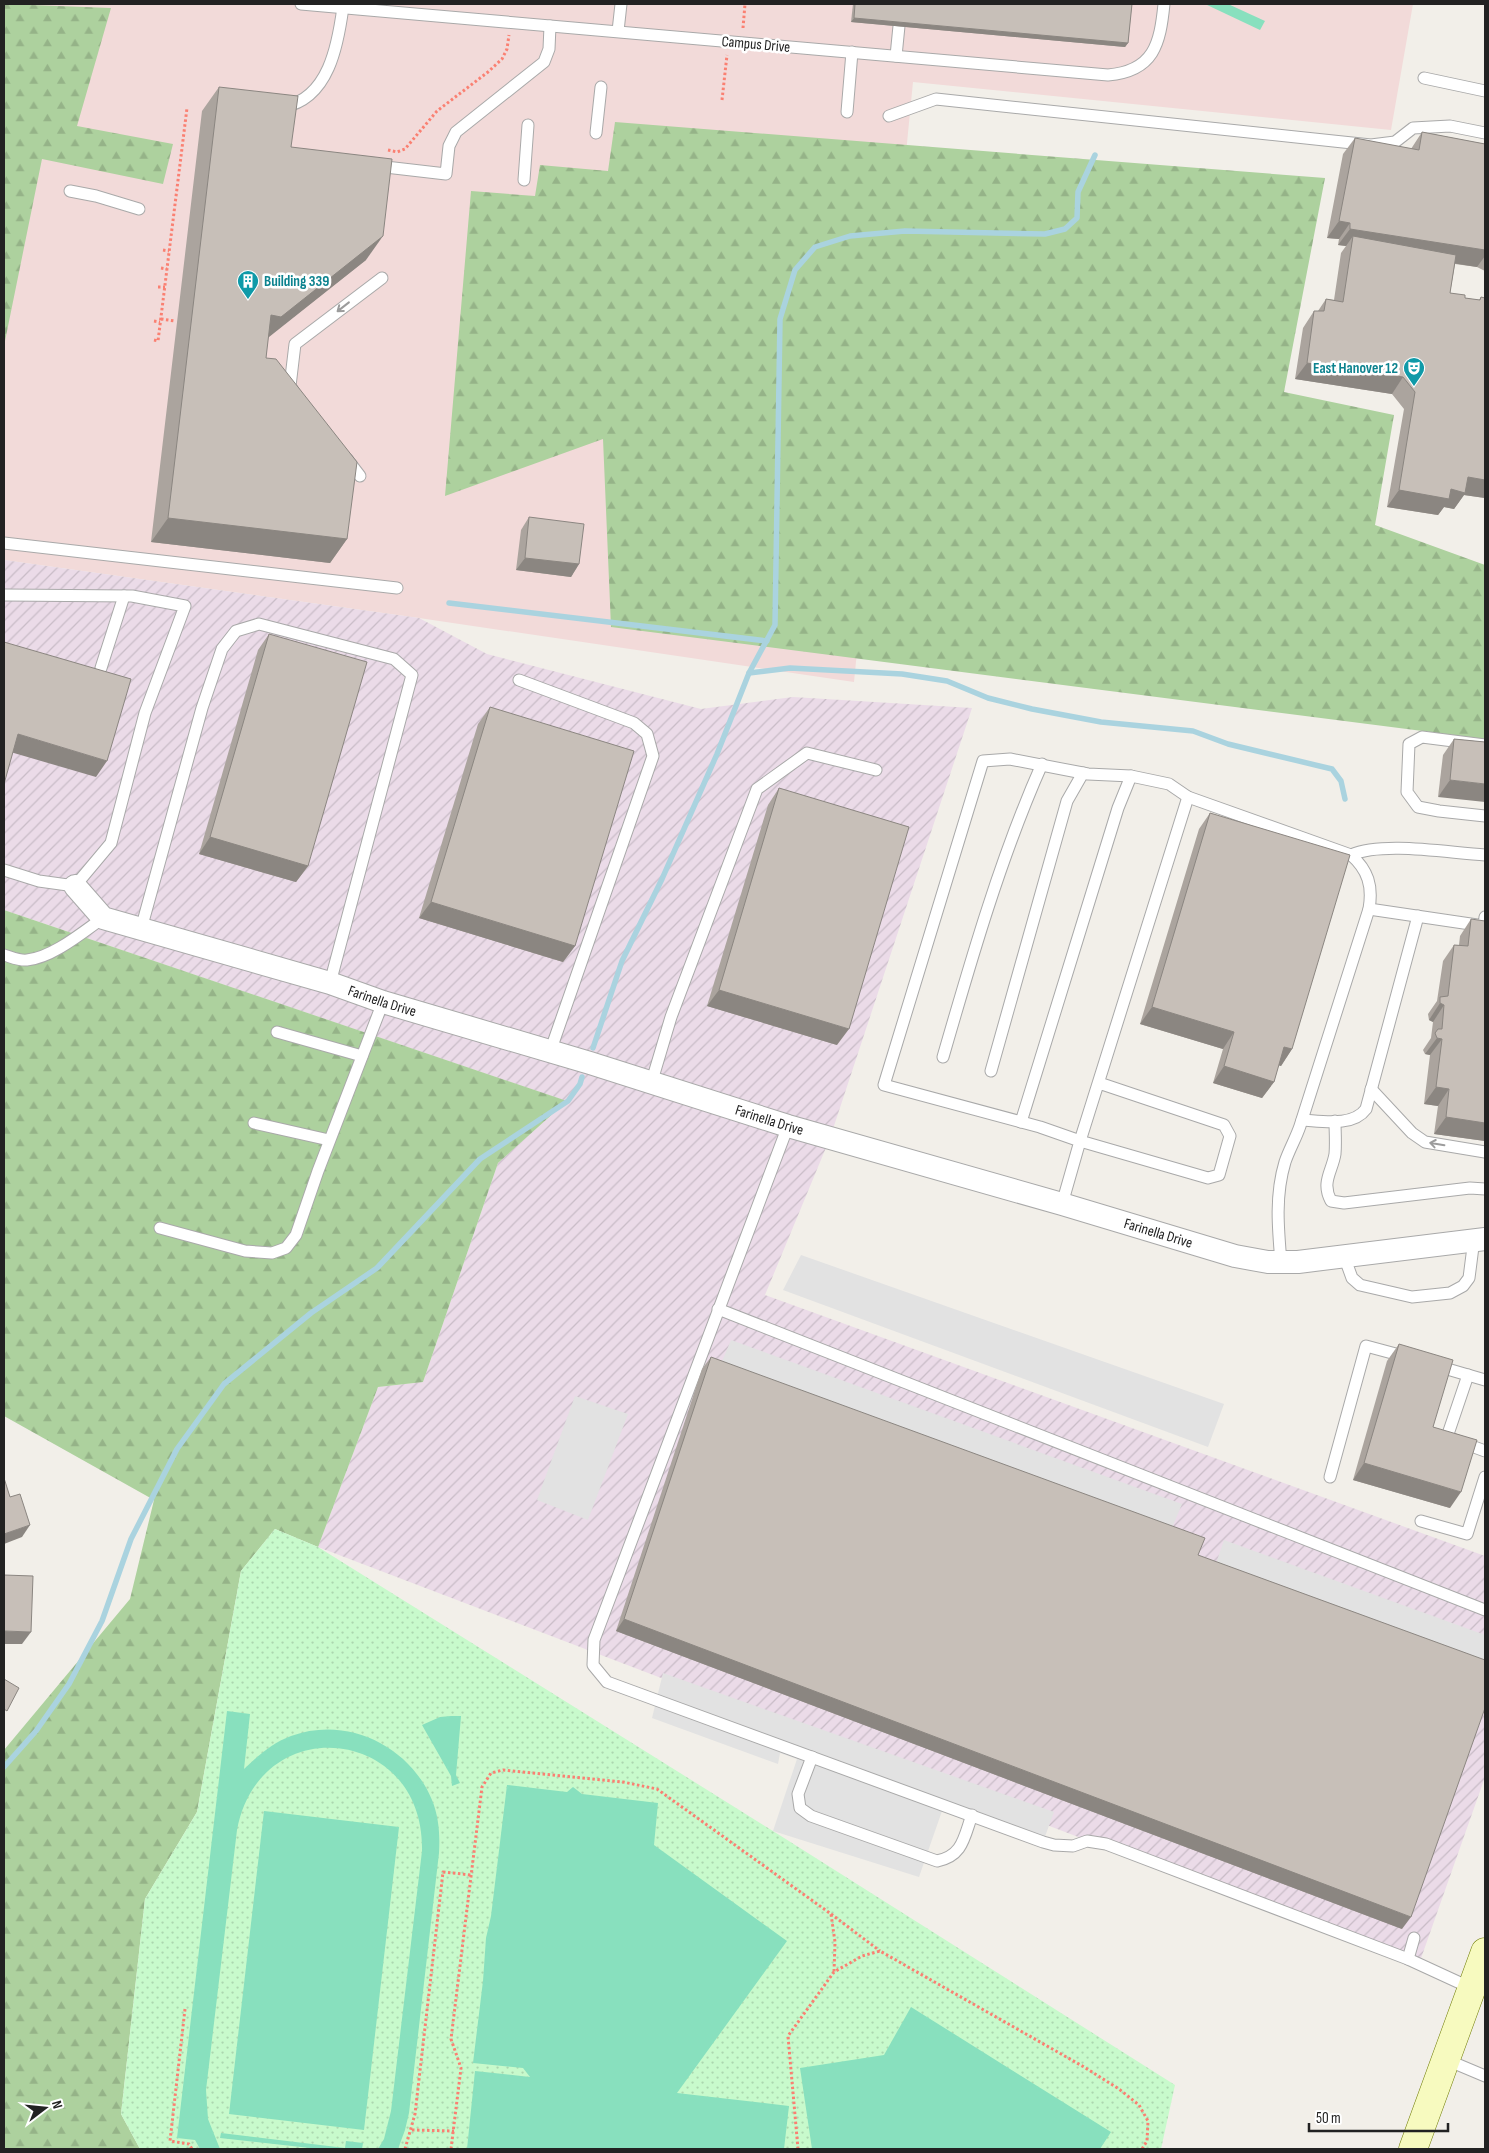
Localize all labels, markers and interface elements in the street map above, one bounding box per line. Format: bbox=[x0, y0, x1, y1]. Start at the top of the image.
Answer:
street label: Campus Drive bbox=[721, 32, 791, 57]
building icon: Building 339 bbox=[236, 269, 260, 300]
place label: Building 339 bbox=[264, 272, 329, 291]
one-way arrow bbox=[337, 302, 350, 313]
theatre icon: East Hanover 12 bbox=[1402, 356, 1426, 387]
place label: East Hanover 12 bbox=[1313, 359, 1398, 378]
street label: Farinella Drive bbox=[345, 981, 419, 1021]
street label: Farinella Drive bbox=[733, 1101, 806, 1140]
one-way arrow bbox=[1429, 1139, 1445, 1149]
street label: Farinella Drive bbox=[1122, 1214, 1195, 1253]
north arrow bbox=[20, 2083, 70, 2133]
text: N bbox=[48, 2099, 66, 2110]
scale bar bbox=[1309, 2100, 1448, 2132]
text: 50 m bbox=[1316, 2109, 1341, 2128]

